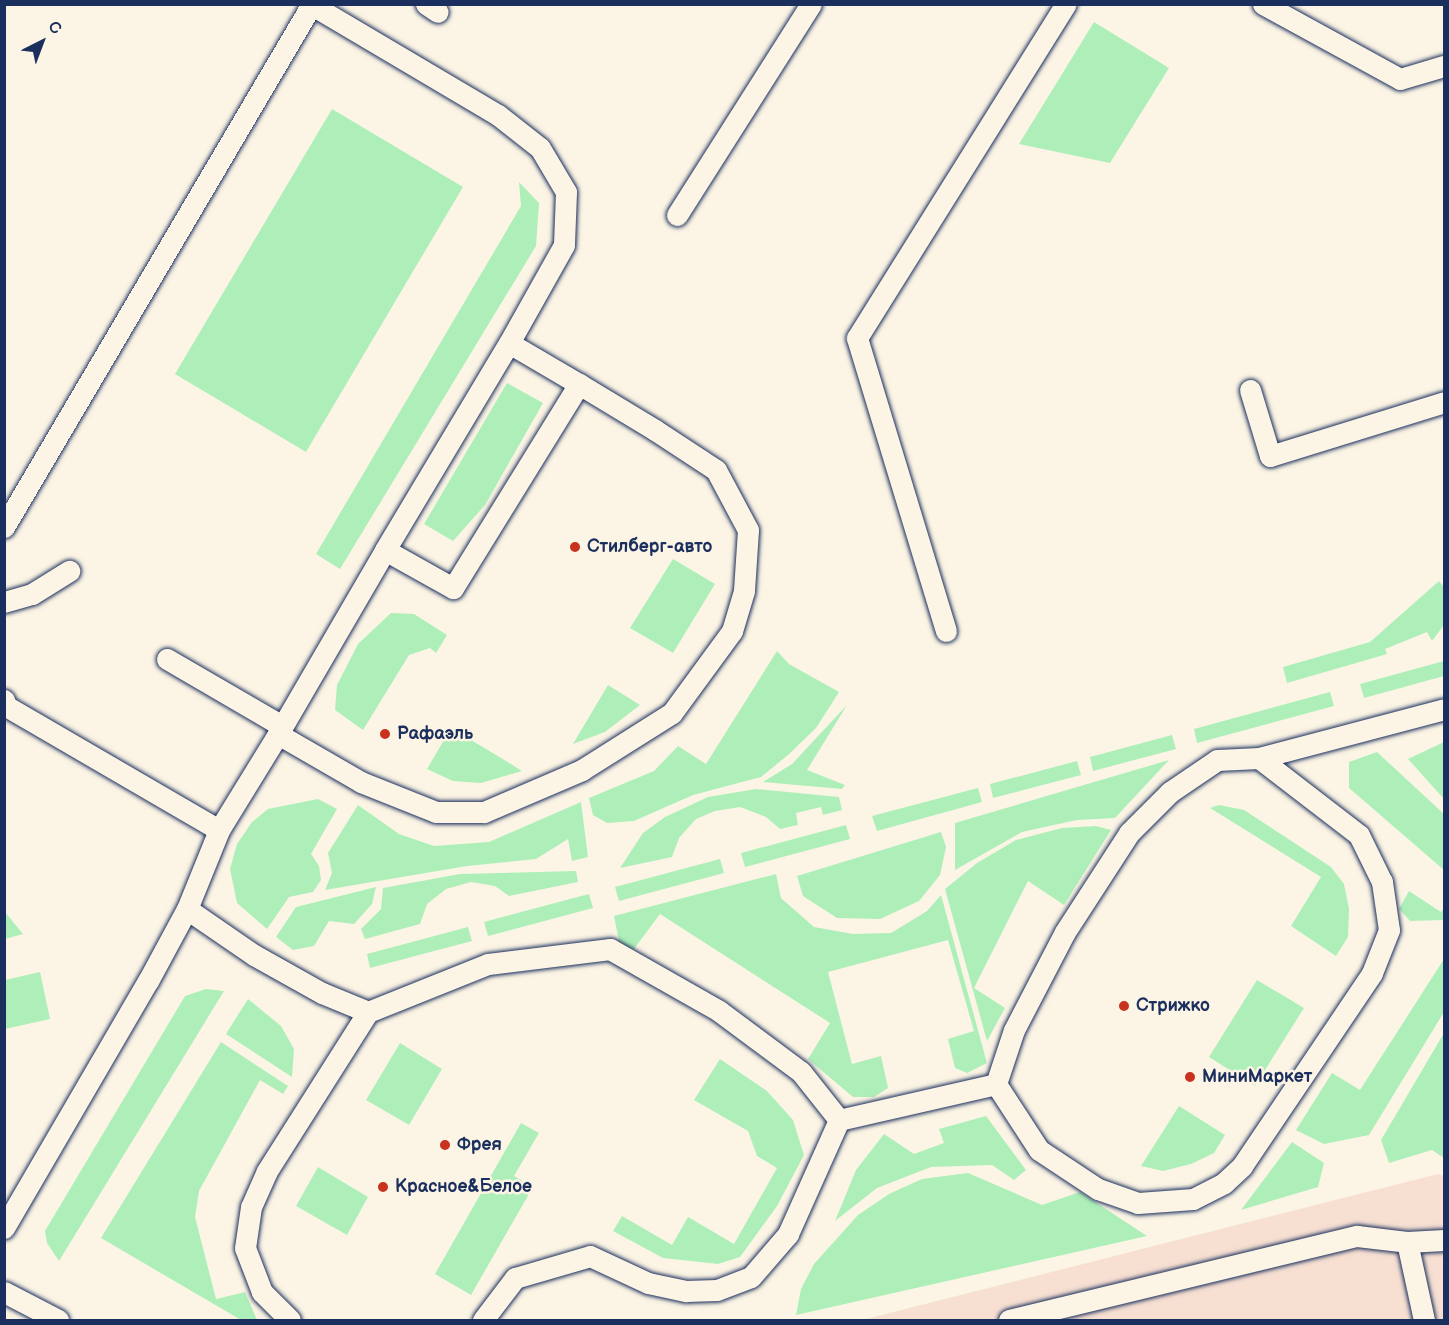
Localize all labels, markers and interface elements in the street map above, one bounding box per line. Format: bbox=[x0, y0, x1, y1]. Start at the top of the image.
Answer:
north arrow bbox=[12, 12, 72, 72]
text: С bbox=[44, 17, 65, 39]
place label: Стилберг-авто bbox=[587, 536, 712, 558]
marker: Стилберг-авто bbox=[568, 540, 582, 554]
place label: Рафаэль bbox=[397, 723, 473, 745]
marker: Рафаэль bbox=[378, 727, 392, 741]
place label: Стрижко bbox=[1136, 995, 1210, 1017]
marker: Стрижко bbox=[1117, 999, 1131, 1013]
place label: МиниМаркет bbox=[1202, 1066, 1312, 1088]
marker: МиниМаркет bbox=[1183, 1070, 1197, 1084]
place label: Фрея bbox=[457, 1134, 502, 1156]
marker: Фрея bbox=[438, 1138, 452, 1152]
place label: Красное&Белое bbox=[395, 1176, 532, 1198]
marker: Красное&Белое bbox=[376, 1180, 390, 1194]

